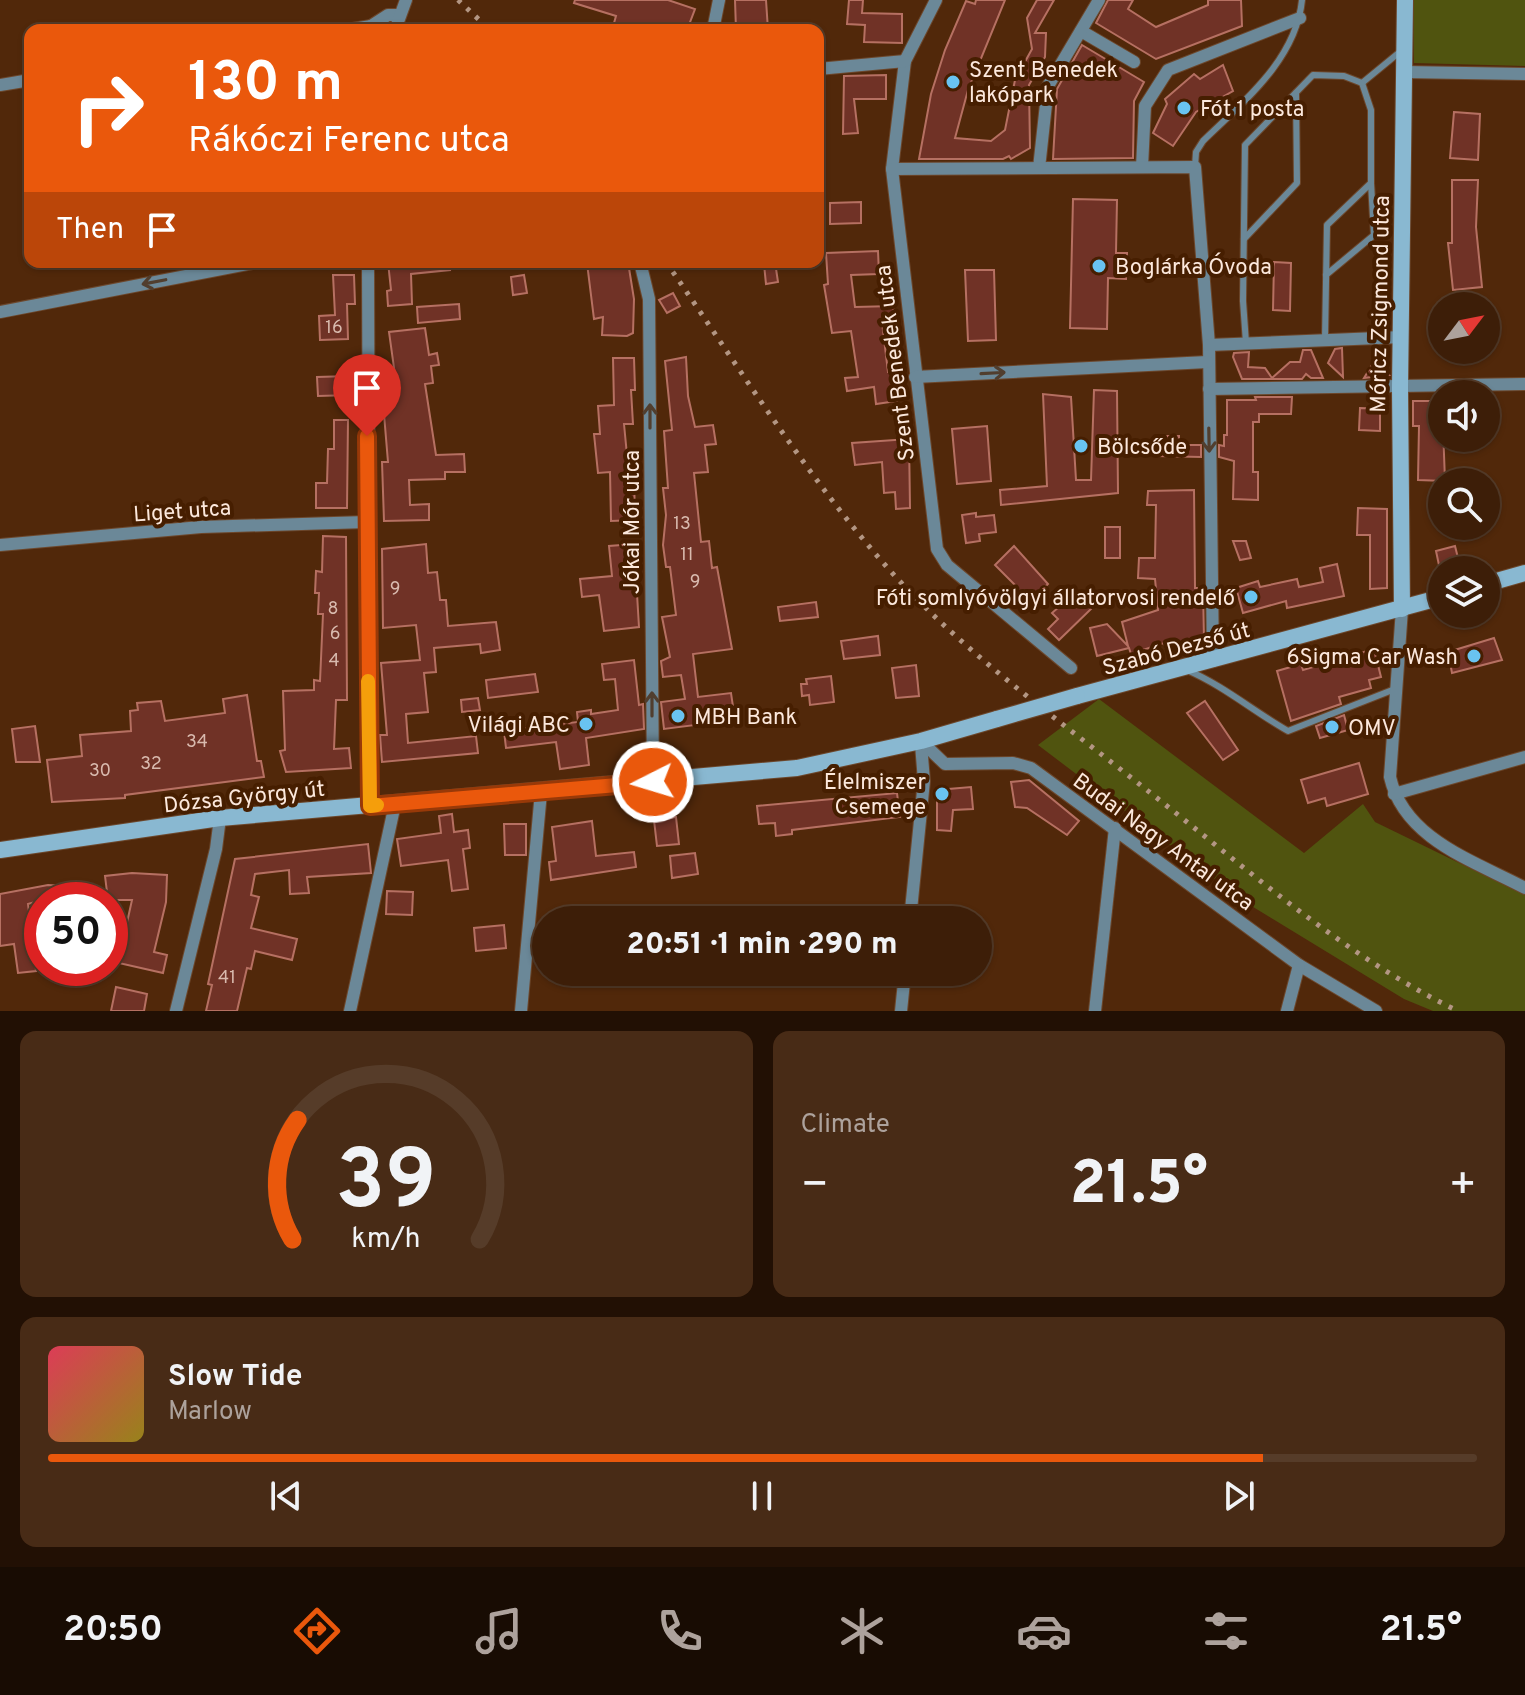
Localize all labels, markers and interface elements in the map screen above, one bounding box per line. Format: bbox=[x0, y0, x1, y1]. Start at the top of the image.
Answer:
text: 130 m bbox=[188, 50, 343, 120]
icon: right bbox=[56, 56, 160, 160]
place label: Szent Benedek lakópark bbox=[969, 58, 1118, 110]
marker: Szent Benedek lakópark bbox=[944, 73, 962, 91]
place label: Fót 1 posta bbox=[1200, 97, 1304, 124]
marker: Fót 1 posta bbox=[1175, 99, 1193, 117]
text: Rákóczi Ferenc utca bbox=[188, 119, 510, 165]
street label: Móricz Zsigmond utca bbox=[1366, 195, 1397, 413]
icon: arrive bbox=[140, 208, 184, 252]
text: Then bbox=[56, 212, 124, 249]
place label: Boglárka Óvoda bbox=[1115, 252, 1272, 282]
marker: Boglárka Óvoda bbox=[1090, 257, 1108, 275]
street label: Szent Benedek utca bbox=[871, 263, 922, 462]
one-way arrow bbox=[142, 275, 167, 290]
north arrow bbox=[1428, 292, 1500, 364]
map controls bbox=[1428, 292, 1500, 628]
house number: 16 bbox=[325, 317, 343, 340]
pin bbox=[333, 354, 401, 436]
one-way arrow bbox=[979, 365, 1006, 380]
icon: arrive bbox=[345, 366, 389, 410]
button: sound bbox=[1428, 380, 1500, 452]
one-way arrow bbox=[642, 403, 658, 430]
one-way arrow bbox=[1202, 426, 1217, 453]
place label: Bölcsőde bbox=[1097, 435, 1187, 462]
marker: Bölcsőde bbox=[1072, 437, 1090, 455]
street label: Jókai Mór utca bbox=[620, 450, 647, 594]
button: search bbox=[1428, 468, 1500, 540]
street label: Liget utca bbox=[132, 496, 232, 529]
house number: 13 bbox=[673, 513, 691, 536]
house number: 11 bbox=[680, 544, 694, 567]
button: layers bbox=[1428, 556, 1500, 628]
house number: 9 bbox=[690, 571, 700, 594]
house number: 9 bbox=[390, 578, 400, 601]
place label: Fóti somlyóvölgyi állatorvosi rendelő bbox=[876, 586, 1236, 613]
marker: Fóti somlyóvölgyi állatorvosi rendelő bbox=[1242, 588, 1260, 606]
house number: 8 bbox=[328, 598, 339, 621]
street label: Szabó Dezső út bbox=[1100, 618, 1253, 683]
house number: 6 bbox=[330, 623, 340, 646]
place label: 6Sigma Car Wash bbox=[1286, 645, 1458, 672]
marker: 6Sigma Car Wash bbox=[1465, 647, 1483, 665]
house number: 4 bbox=[328, 650, 340, 673]
one-way arrow bbox=[644, 691, 660, 718]
place label: MBH Bank bbox=[694, 705, 797, 732]
marker: MBH Bank bbox=[669, 707, 687, 725]
place label: Világi ABC bbox=[468, 713, 570, 740]
marker: Világi ABC bbox=[577, 715, 595, 733]
place label: OMV bbox=[1348, 716, 1396, 743]
marker: OMV bbox=[1323, 718, 1341, 736]
house number: 34 bbox=[186, 731, 208, 754]
position arrow bbox=[611, 740, 695, 824]
house number: 32 bbox=[140, 753, 162, 776]
house number: 30 bbox=[89, 760, 111, 783]
place label: Élelmiszer Csemege bbox=[824, 768, 926, 822]
street label: Budai Nagy Antal utca bbox=[1067, 768, 1258, 918]
street label: Dózsa György út bbox=[162, 777, 326, 820]
marker: Élelmiszer Csemege bbox=[933, 785, 951, 803]
speed limit sign: 50 bbox=[24, 882, 128, 986]
text: 20:51 · 1 min · 290 m bbox=[626, 927, 898, 964]
house number: 41 bbox=[218, 967, 236, 990]
text: Climate bbox=[801, 1109, 890, 1142]
text: 39 bbox=[336, 1133, 437, 1238]
text: 21.5° bbox=[1070, 1149, 1208, 1225]
text: − bbox=[801, 1159, 829, 1215]
text: + bbox=[1449, 1159, 1477, 1215]
text: km/h bbox=[352, 1222, 421, 1258]
text: Slow Tide bbox=[168, 1359, 302, 1396]
text: Marlow bbox=[168, 1396, 252, 1429]
icon: previous bbox=[264, 1474, 308, 1518]
icon: pause bbox=[740, 1474, 784, 1518]
icon: next bbox=[1217, 1474, 1261, 1518]
icon: directions bbox=[289, 1603, 345, 1659]
icon: music bbox=[471, 1603, 527, 1659]
icon: phone bbox=[652, 1603, 708, 1659]
icon: climate bbox=[834, 1603, 890, 1659]
icon: car bbox=[1016, 1603, 1072, 1659]
icon: filters bbox=[1198, 1603, 1254, 1659]
text: 20:50 bbox=[63, 1608, 163, 1654]
text: 21.5° bbox=[1380, 1608, 1462, 1654]

